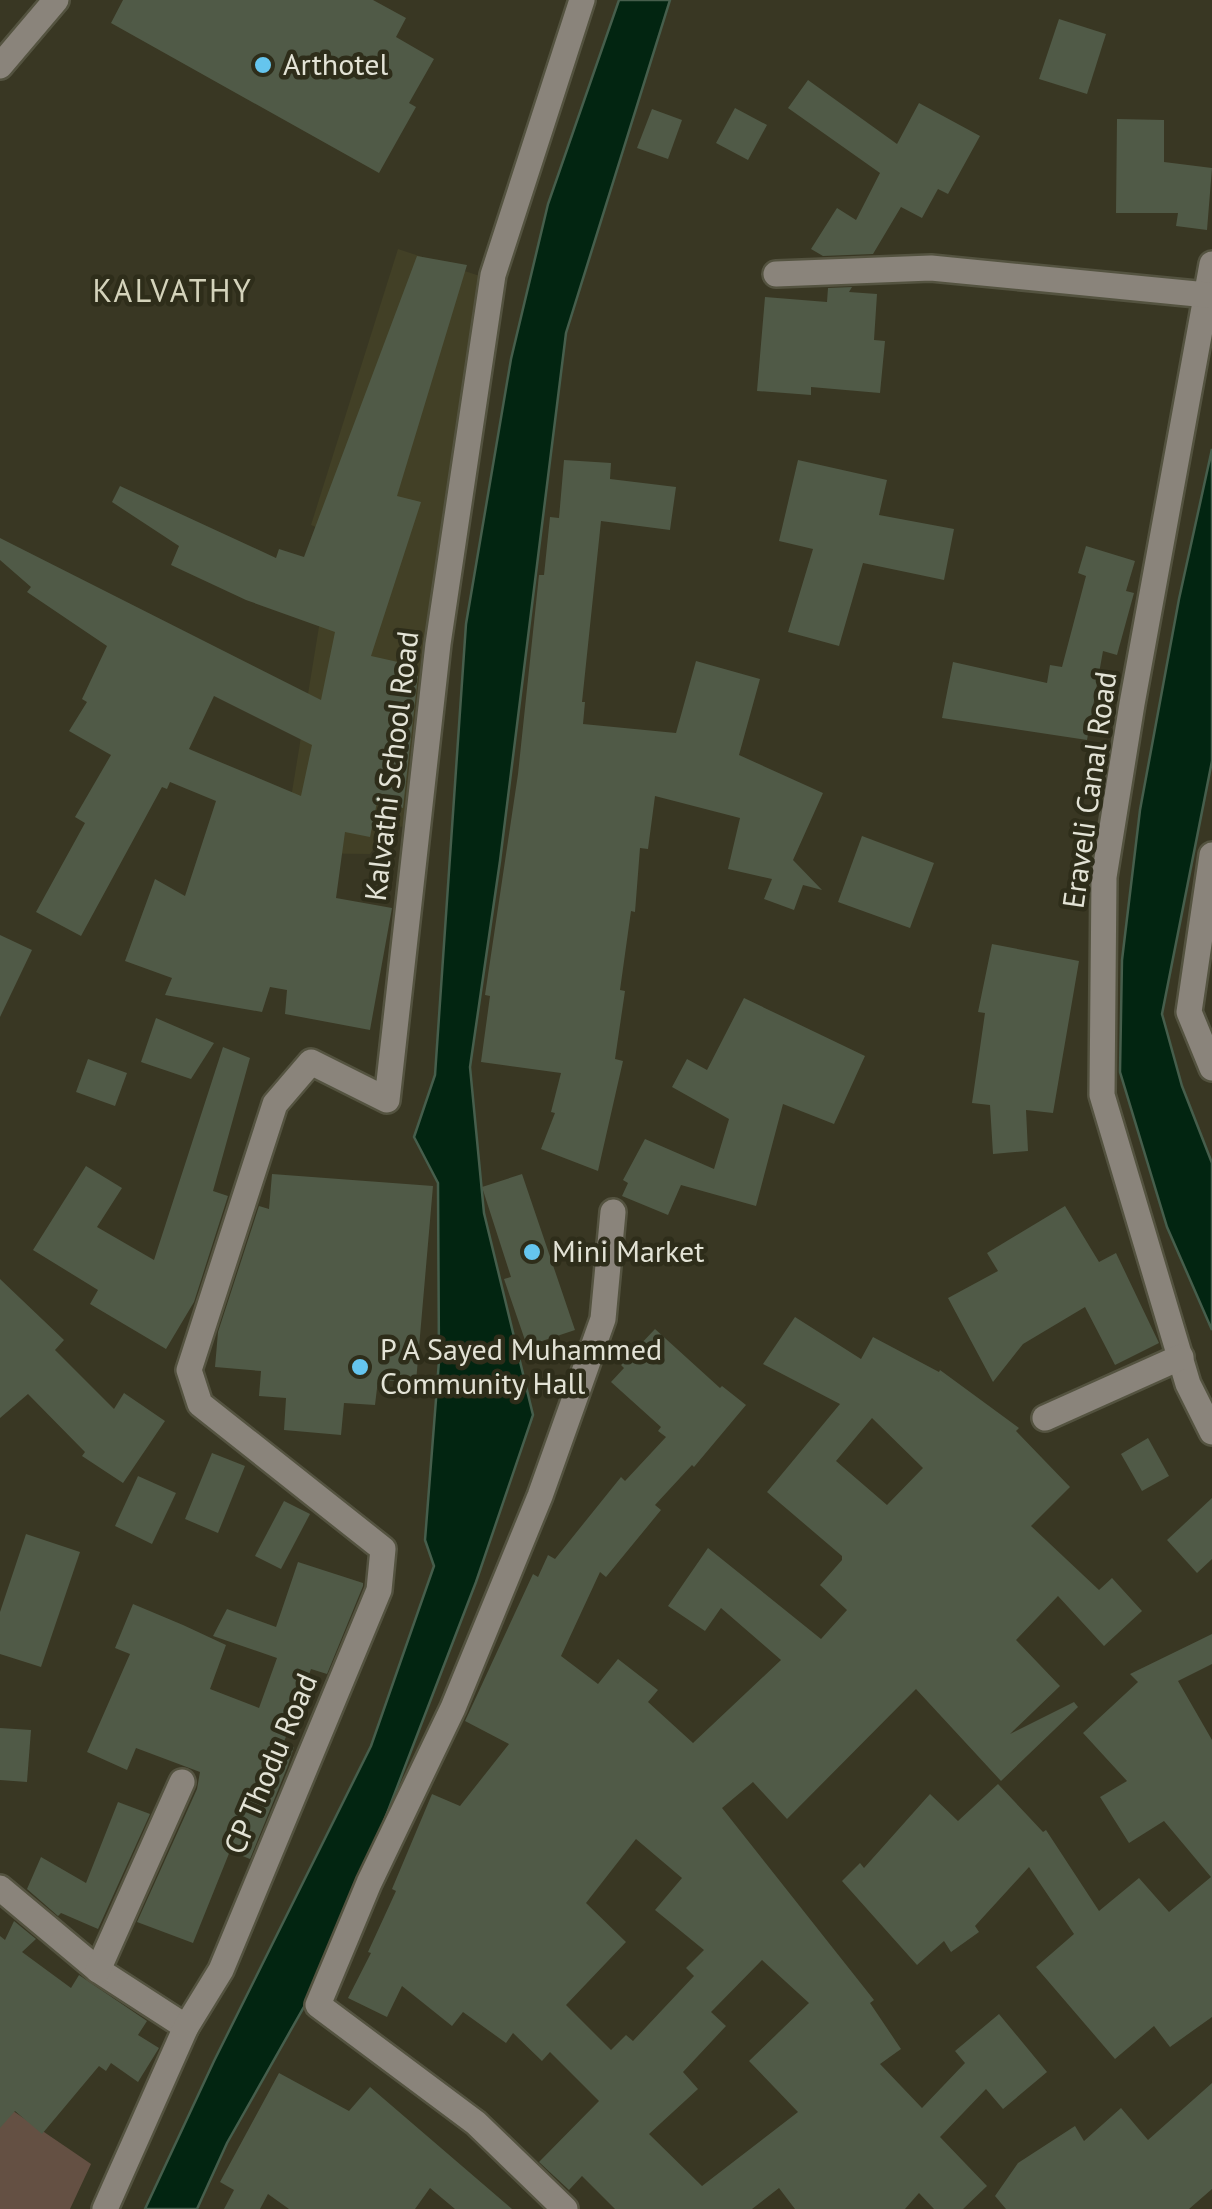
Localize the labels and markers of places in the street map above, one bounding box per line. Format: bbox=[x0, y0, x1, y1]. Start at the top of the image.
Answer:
place label: Arthotel bbox=[283, 44, 388, 83]
marker: Arthotel bbox=[252, 54, 274, 76]
place label: Mini Market bbox=[552, 1231, 704, 1270]
marker: Mini Market bbox=[521, 1241, 543, 1263]
place label: P A Sayed Muhammed Community Hall bbox=[380, 1329, 662, 1402]
marker: P A Sayed Muhammed Community Hall bbox=[349, 1356, 371, 1378]

